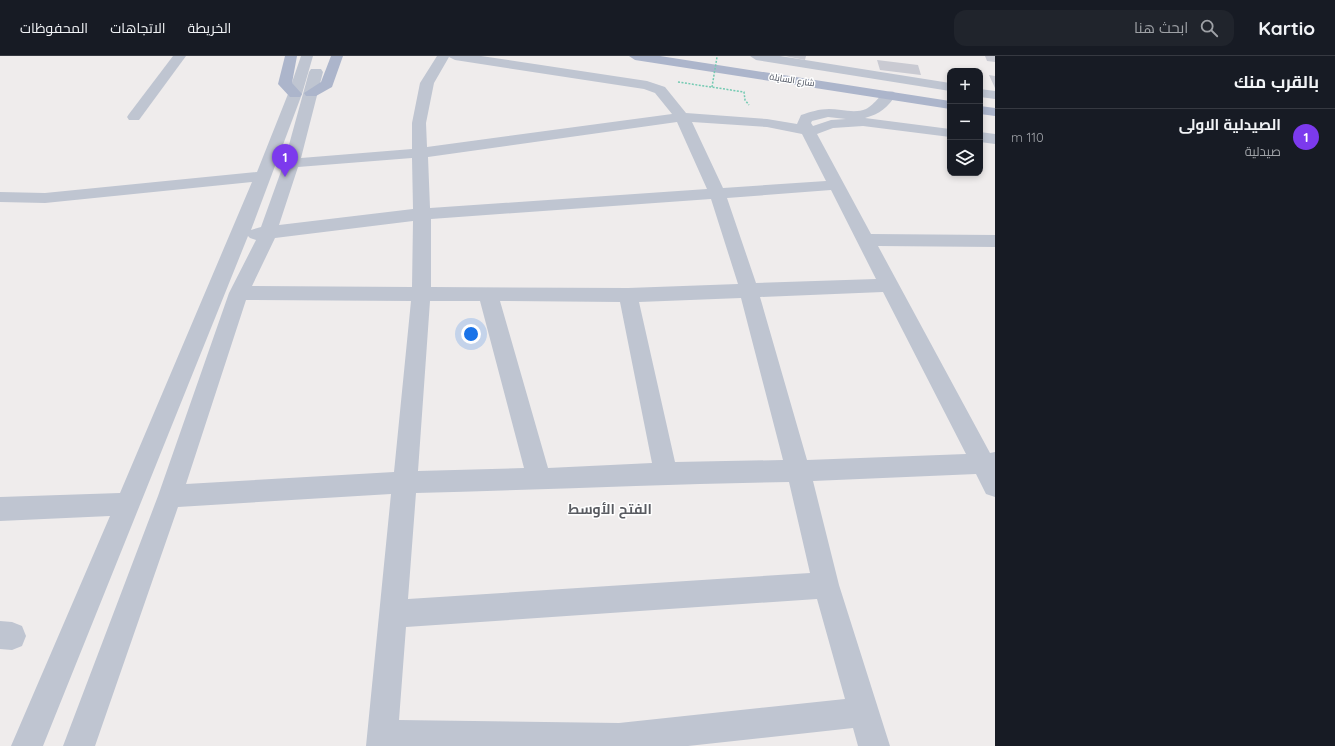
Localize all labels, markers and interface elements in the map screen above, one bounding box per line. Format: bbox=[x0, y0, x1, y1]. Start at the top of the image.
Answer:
search box bbox=[954, 10, 1234, 46]
text: Kartio bbox=[1258, 16, 1315, 40]
icon: search bbox=[1198, 17, 1220, 39]
text: ابحث هنا bbox=[1134, 18, 1188, 37]
text: المحفوظات bbox=[20, 19, 88, 37]
text: الاتجاهات bbox=[110, 19, 166, 37]
text: الخريطة bbox=[188, 19, 231, 37]
map controls bbox=[947, 68, 983, 176]
button: + bbox=[947, 68, 983, 104]
street label: شارع السايلة bbox=[769, 71, 815, 89]
text: بالقرب منك bbox=[1234, 71, 1319, 92]
button: − bbox=[947, 104, 983, 140]
text: الصيدلية الاولى bbox=[1179, 115, 1281, 134]
text: 110 m bbox=[1011, 129, 1044, 145]
text: 1 bbox=[1303, 129, 1309, 145]
button: layers bbox=[947, 140, 983, 176]
text: صيدلية bbox=[1245, 143, 1281, 159]
pin: 1 bbox=[272, 144, 298, 177]
your location bbox=[461, 324, 481, 344]
district label: الفتح الأوسط bbox=[568, 500, 652, 519]

